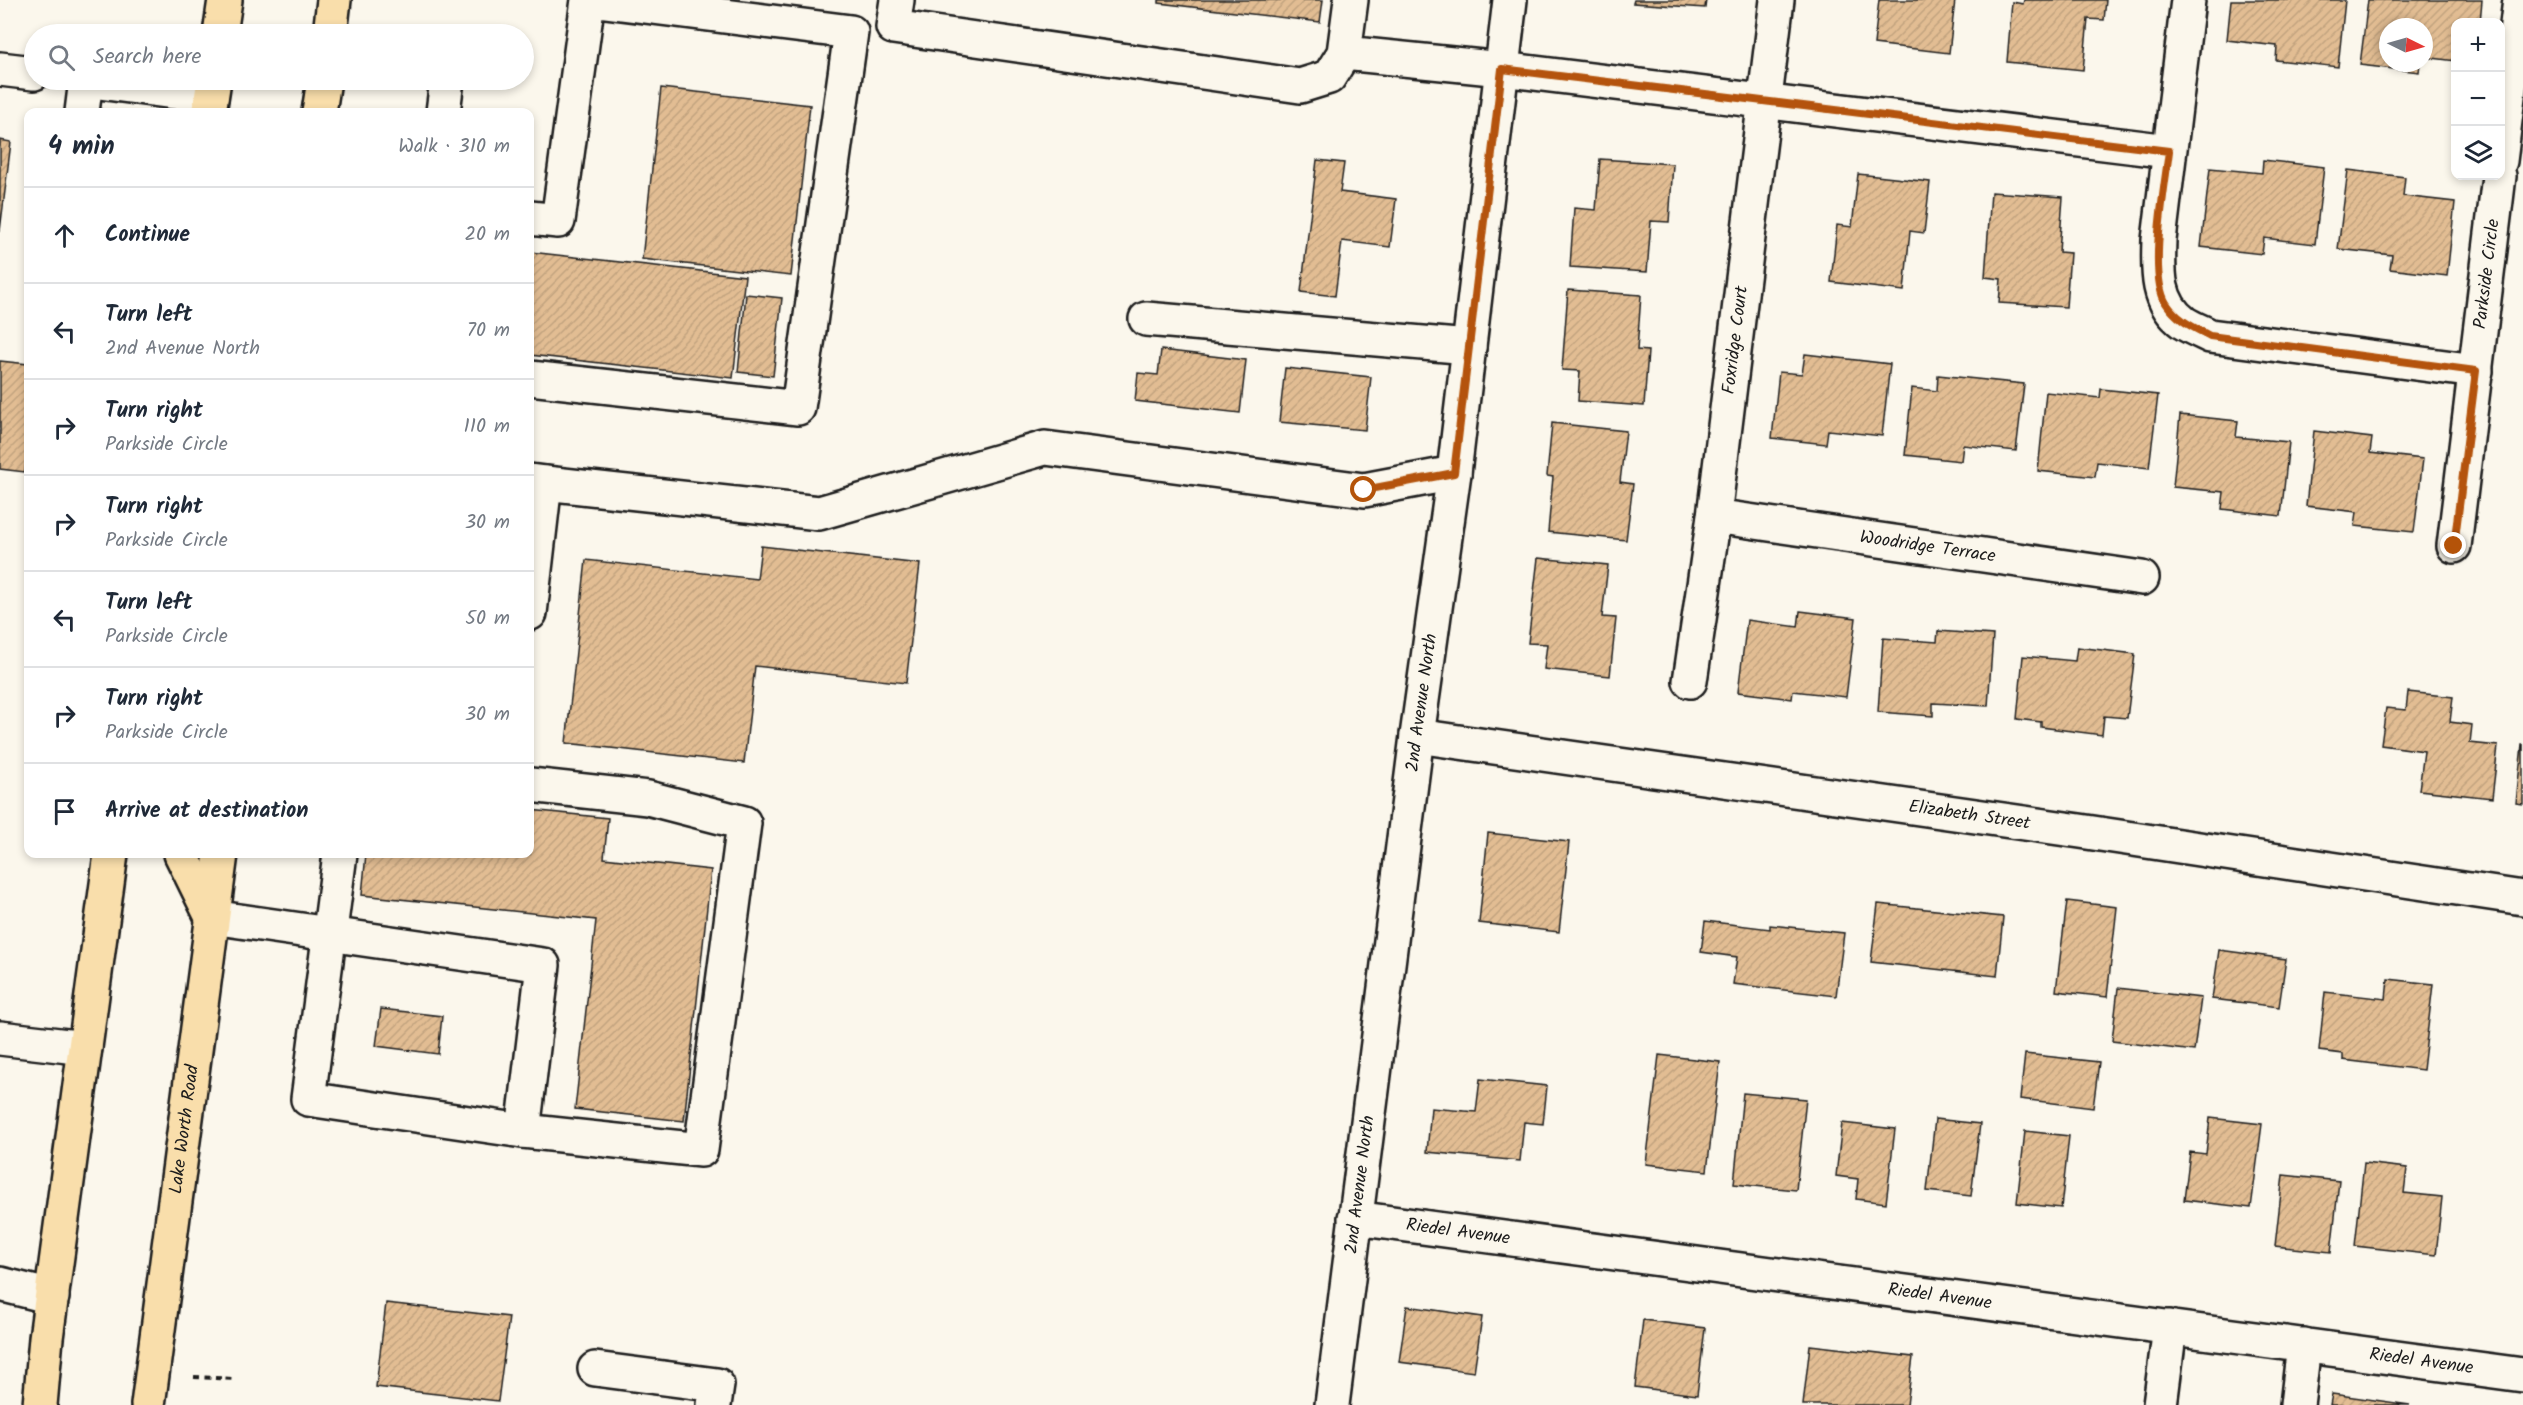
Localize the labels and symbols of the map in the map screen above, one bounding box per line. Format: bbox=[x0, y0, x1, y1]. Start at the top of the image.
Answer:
north arrow bbox=[2379, 18, 2433, 72]
street label: Parkside Circle bbox=[2466, 217, 2508, 331]
street label: Foxridge Court bbox=[1714, 283, 1757, 396]
route start bbox=[1350, 476, 1376, 502]
street label: Woodridge Terrace bbox=[1858, 523, 1998, 571]
route end bbox=[2440, 532, 2466, 558]
street label: 2nd Avenue North bbox=[1398, 632, 1446, 774]
street label: Elizabeth Street bbox=[1907, 792, 2033, 838]
street label: Lake Worth Road bbox=[162, 1062, 208, 1196]
street label: 2nd Avenue North bbox=[1337, 1114, 1383, 1256]
street label: Riedel Avenue bbox=[1404, 1211, 1512, 1253]
street label: Riedel Avenue bbox=[1886, 1275, 1994, 1318]
street label: Riedel Avenue bbox=[2368, 1340, 2475, 1383]

